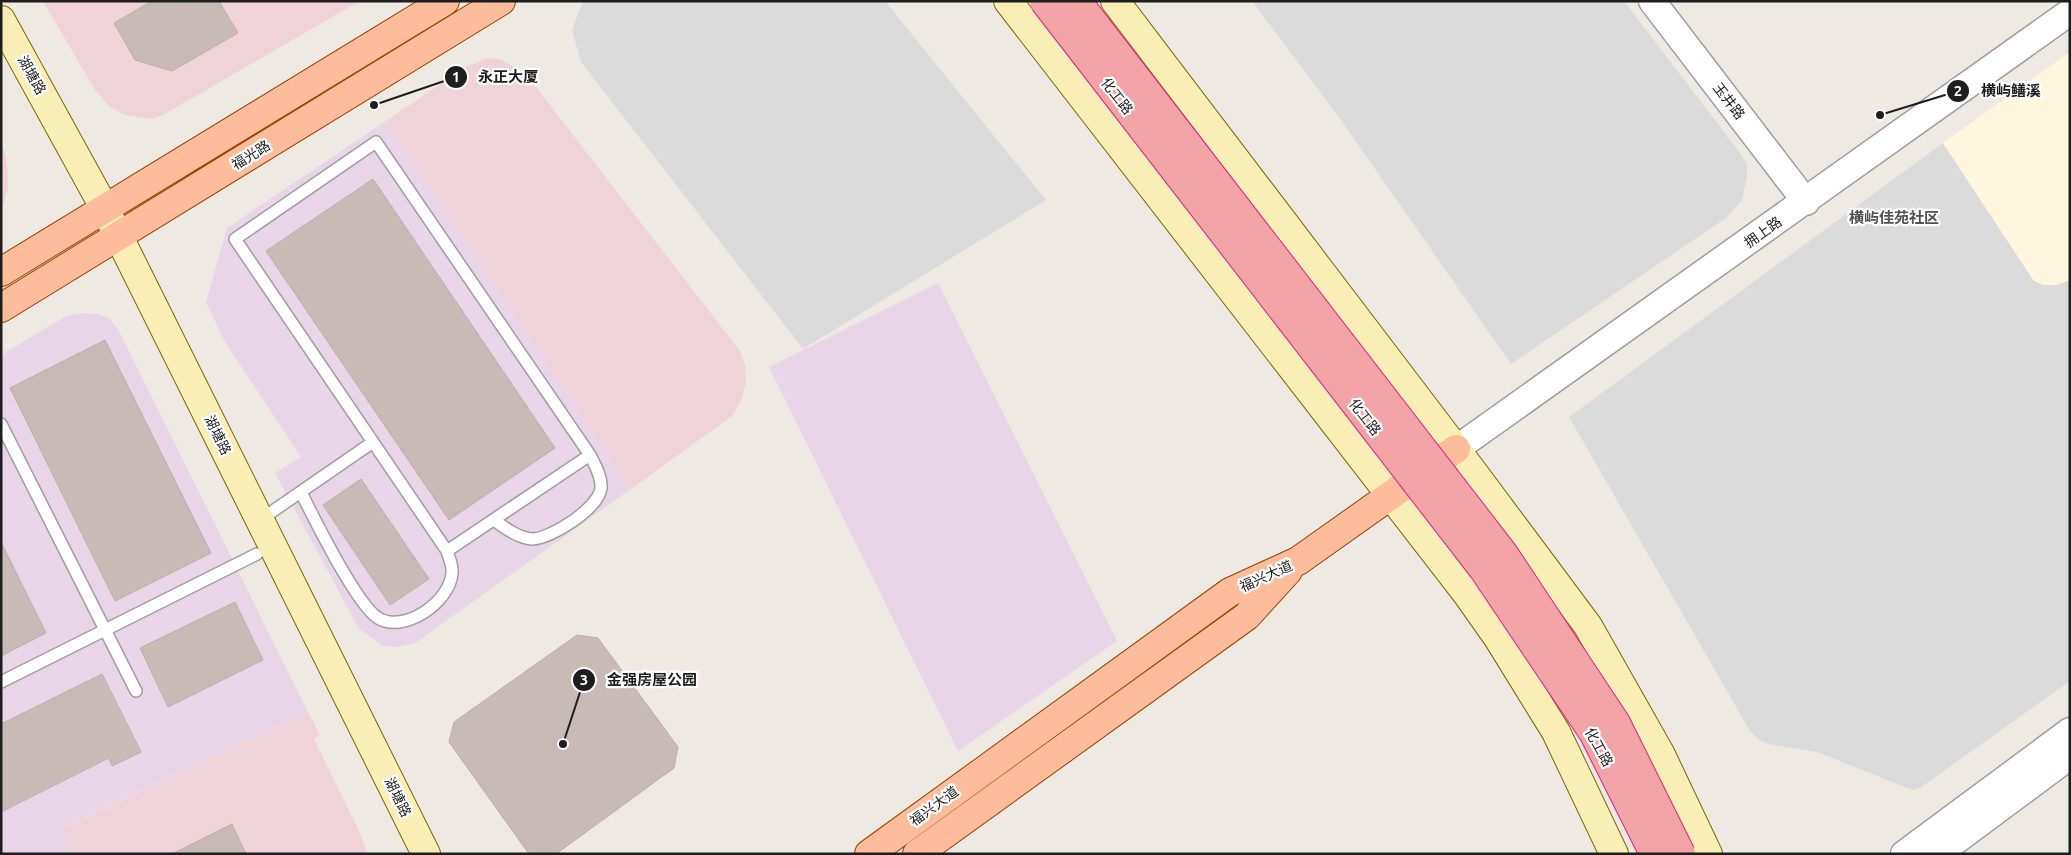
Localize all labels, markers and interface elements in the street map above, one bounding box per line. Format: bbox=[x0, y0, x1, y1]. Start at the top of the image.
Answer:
street label: 湖塘路 bbox=[15, 53, 49, 97]
callout: 永正大厦 bbox=[443, 62, 548, 92]
text: 1 bbox=[452, 68, 460, 85]
text: 永正大厦 bbox=[478, 68, 538, 85]
street label: 化工路 bbox=[1098, 75, 1136, 117]
callout: 横屿鳝溪 bbox=[1946, 76, 2051, 106]
street label: 玉井路 bbox=[1710, 80, 1748, 122]
text: 2 bbox=[1954, 82, 1962, 99]
text: 横屿鳝溪 bbox=[1981, 82, 2041, 99]
street label: 福光路 bbox=[229, 137, 273, 173]
district label: 横屿佳苑社区 bbox=[1849, 209, 1939, 226]
street label: 拥上路 bbox=[1741, 213, 1785, 251]
street label: 化工路 bbox=[1346, 396, 1384, 438]
street label: 湖塘路 bbox=[202, 413, 234, 457]
street label: 福兴大道 bbox=[1237, 557, 1295, 595]
callout: 金强房屋公园 bbox=[572, 665, 707, 695]
text: 3 bbox=[580, 671, 588, 688]
text: 金强房屋公园 bbox=[607, 671, 697, 688]
street label: 化工路 bbox=[1582, 725, 1616, 769]
street label: 湖塘路 bbox=[382, 775, 414, 819]
street label: 福兴大道 bbox=[907, 783, 961, 829]

